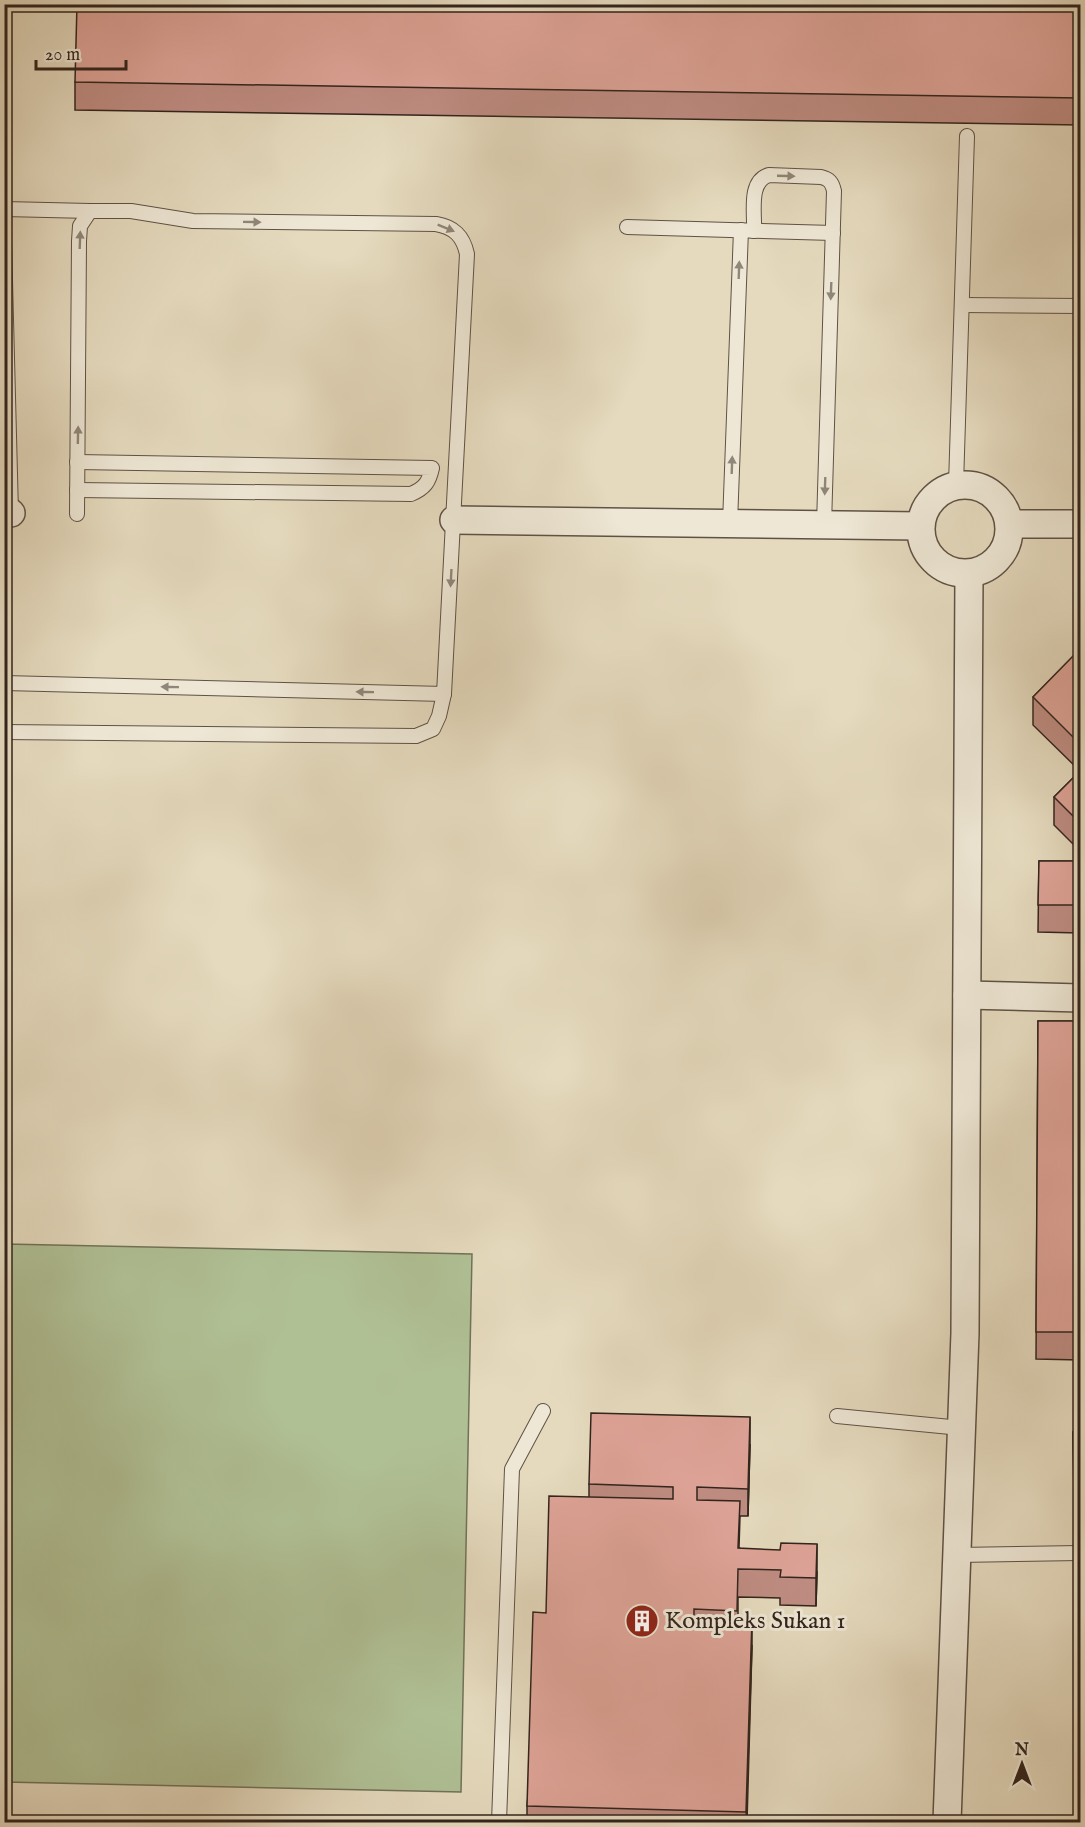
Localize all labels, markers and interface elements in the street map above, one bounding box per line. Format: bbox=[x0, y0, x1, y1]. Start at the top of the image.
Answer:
scale bar bbox=[36, 33, 126, 71]
text: 20 m bbox=[45, 44, 80, 67]
one-way arrow bbox=[776, 171, 795, 180]
one-way arrow bbox=[243, 217, 262, 227]
one-way arrow bbox=[438, 223, 456, 233]
one-way arrow bbox=[75, 230, 84, 249]
one-way arrow bbox=[735, 260, 744, 279]
one-way arrow bbox=[826, 282, 836, 301]
one-way arrow bbox=[73, 425, 83, 444]
one-way arrow bbox=[728, 455, 737, 474]
one-way arrow bbox=[821, 477, 830, 496]
one-way arrow bbox=[446, 568, 455, 587]
one-way arrow bbox=[161, 682, 180, 692]
one-way arrow bbox=[356, 687, 375, 697]
building icon: Kompleks Sukan 1 bbox=[624, 1603, 660, 1639]
place label: Kompleks Sukan 1 bbox=[665, 1606, 846, 1637]
north arrow bbox=[992, 1734, 1052, 1794]
text: N bbox=[1014, 1741, 1029, 1761]

